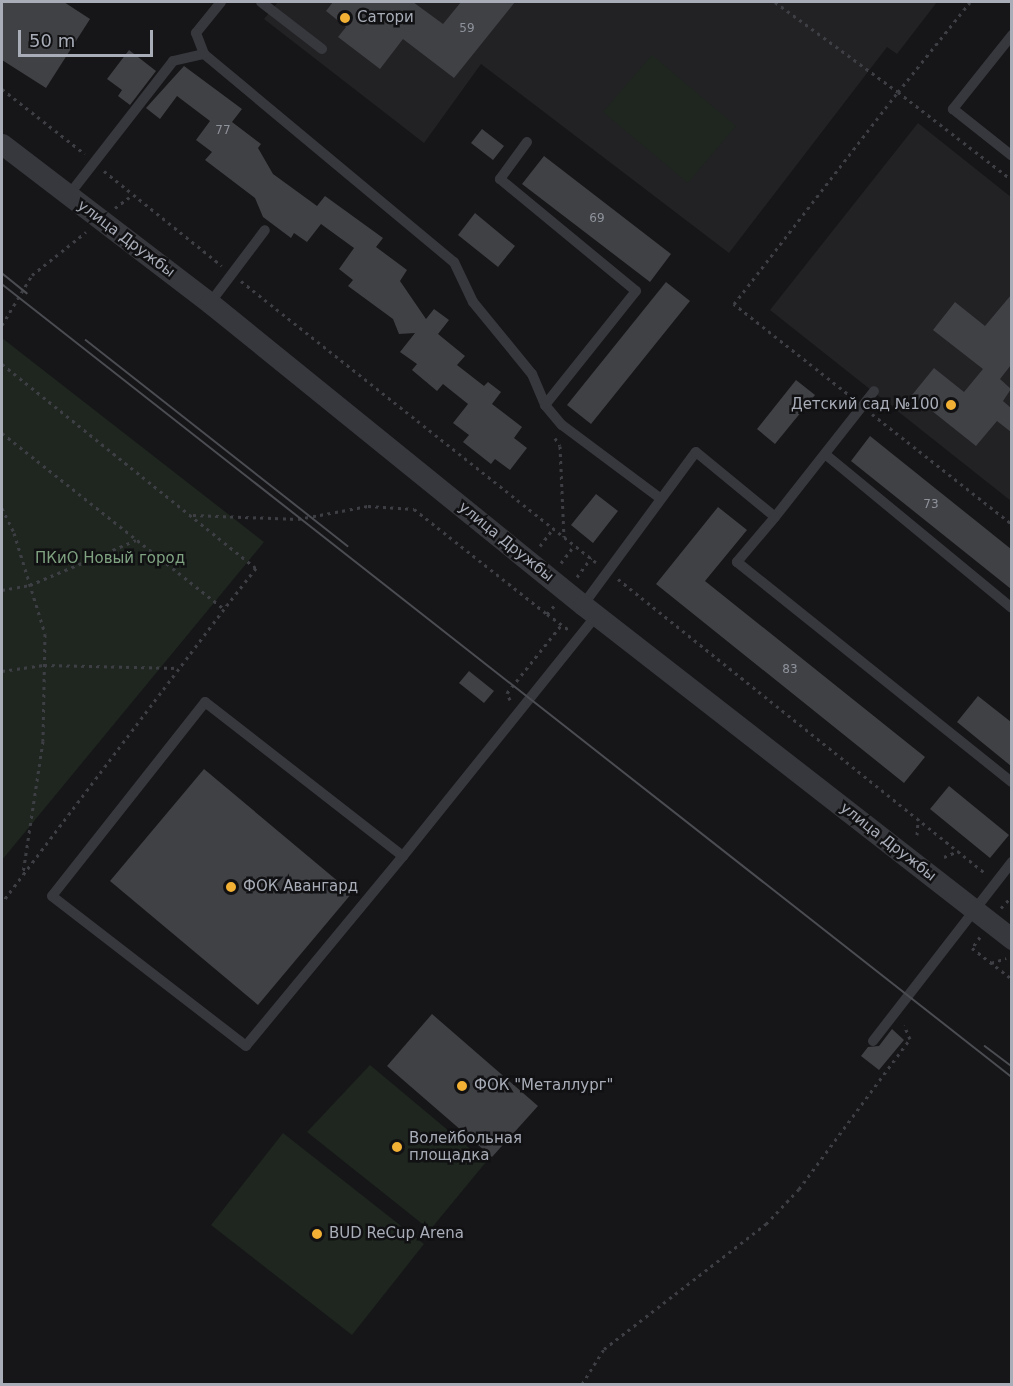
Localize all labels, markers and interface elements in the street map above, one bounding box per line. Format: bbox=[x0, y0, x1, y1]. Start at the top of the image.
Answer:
place label: Сатори bbox=[357, 9, 414, 27]
marker: Сатори bbox=[338, 11, 352, 25]
scale bar bbox=[21, 18, 156, 56]
house number: 59 bbox=[459, 22, 475, 36]
text: 50 m bbox=[29, 30, 75, 51]
house number: 77 bbox=[215, 124, 231, 138]
street label: улица Дружбы bbox=[74, 197, 178, 281]
house number: 69 bbox=[589, 212, 605, 226]
place label: Детский сад №100 bbox=[791, 396, 939, 414]
marker: Детский сад №100 bbox=[944, 398, 958, 412]
street label: улица Дружбы bbox=[455, 498, 557, 586]
house number: 73 bbox=[923, 498, 939, 512]
park label: ПКиО Новый город bbox=[35, 550, 185, 568]
house number: 83 bbox=[782, 663, 798, 677]
street label: улица Дружбы bbox=[836, 799, 940, 885]
place label: ФОК Авангард bbox=[243, 878, 358, 896]
marker: ФОК Авангард bbox=[224, 880, 238, 894]
place label: ФОК "Металлург" bbox=[474, 1077, 613, 1095]
marker: ФОК "Металлург" bbox=[455, 1079, 469, 1093]
place label: Волейбольная площадка bbox=[409, 1129, 522, 1164]
marker: Волейбольная площадка bbox=[390, 1140, 404, 1154]
place label: BUD ReCup Arena bbox=[329, 1225, 464, 1243]
marker: BUD ReCup Arena bbox=[310, 1227, 324, 1241]

